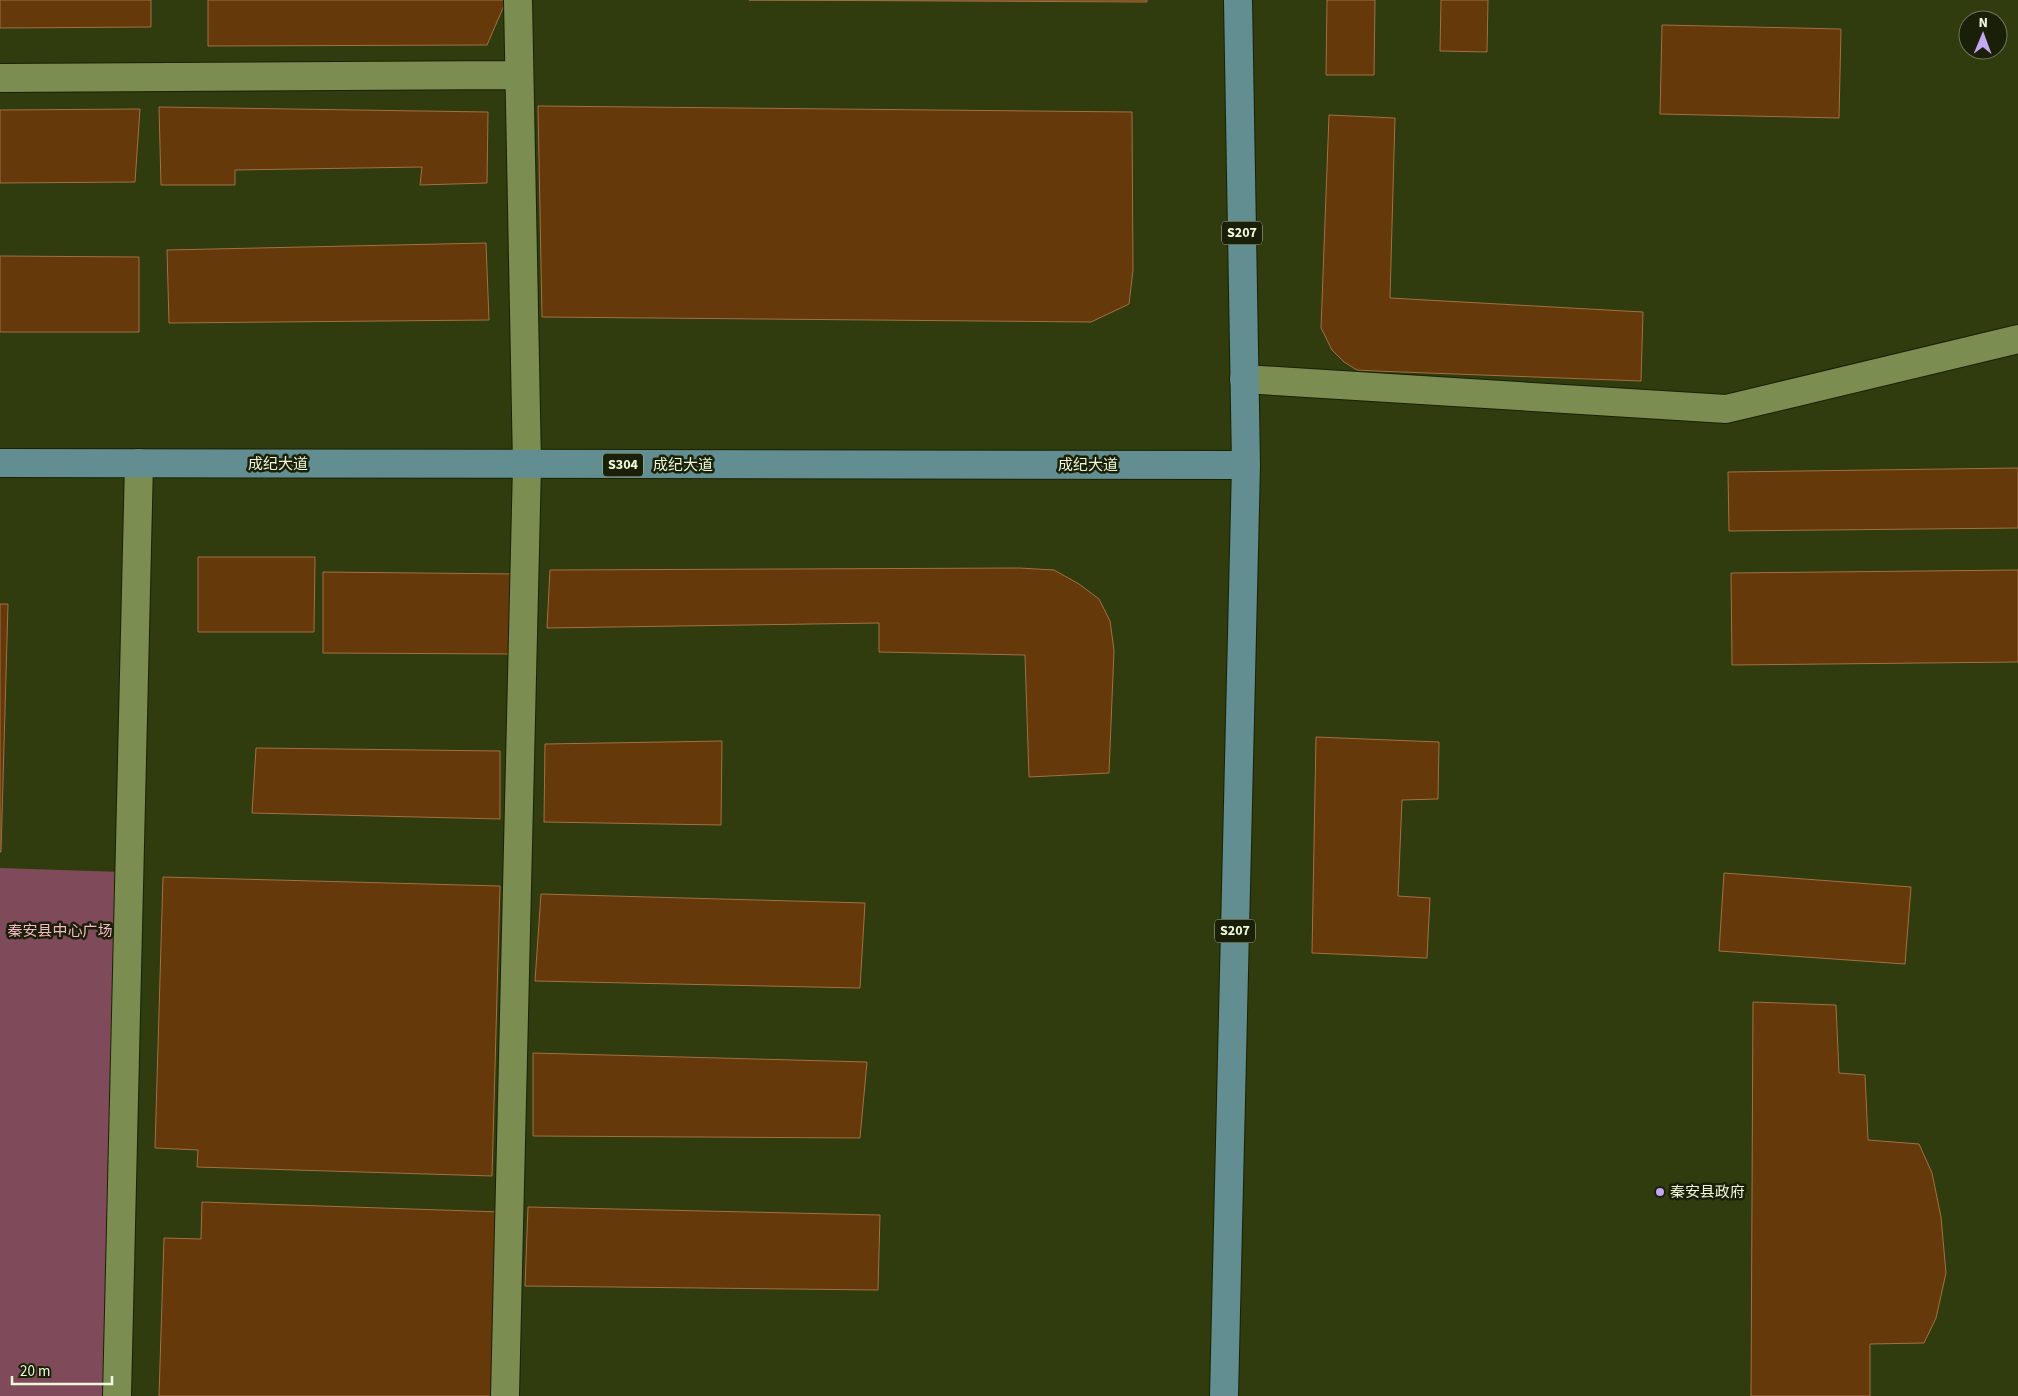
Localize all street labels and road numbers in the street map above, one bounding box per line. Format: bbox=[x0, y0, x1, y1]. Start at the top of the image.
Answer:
road number: S207 bbox=[1222, 222, 1262, 244]
street label: 成纪大道 bbox=[248, 454, 308, 475]
road number: S304 bbox=[603, 454, 643, 476]
street label: 成纪大道 bbox=[653, 455, 713, 476]
street label: 成纪大道 bbox=[1058, 455, 1118, 476]
road number: S207 bbox=[1215, 919, 1255, 942]

